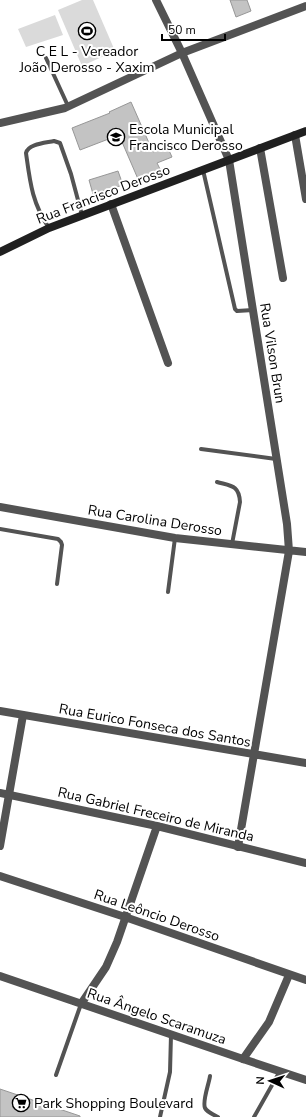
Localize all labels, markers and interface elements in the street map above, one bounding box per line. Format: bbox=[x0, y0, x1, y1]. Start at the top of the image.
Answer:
scale bar bbox=[162, 16, 225, 42]
sports icon: C E L - Vereador João Derosso - Xaxim bbox=[77, 21, 97, 41]
text: 50 m bbox=[168, 22, 196, 38]
place label: C E L - Vereador João Derosso - Xaxim bbox=[18, 42, 155, 77]
place label: Escola Municipal Francisco Derosso bbox=[129, 120, 243, 155]
school or university icon: Escola Municipal Francisco Derosso bbox=[106, 127, 126, 147]
street label: Rua Francisco Derosso bbox=[33, 160, 173, 229]
street label: Rua Vilson Brun bbox=[255, 301, 290, 405]
street label: Rua Carolina Derosso bbox=[86, 500, 224, 541]
street label: Rua Eurico Fonseca dos Santos bbox=[57, 699, 253, 752]
street label: Rua Gabriel Freceiro de Miranda bbox=[56, 783, 256, 846]
street label: Rua Leôncio Derosso bbox=[91, 885, 222, 946]
street label: Rua Ângelo Scaramuza bbox=[85, 984, 229, 1049]
north arrow bbox=[250, 1061, 290, 1101]
text: N bbox=[253, 1076, 268, 1085]
supermarket icon: Park Shopping Boulevard bbox=[11, 1093, 31, 1113]
place label: Park Shopping Boulevard bbox=[34, 1094, 193, 1113]

